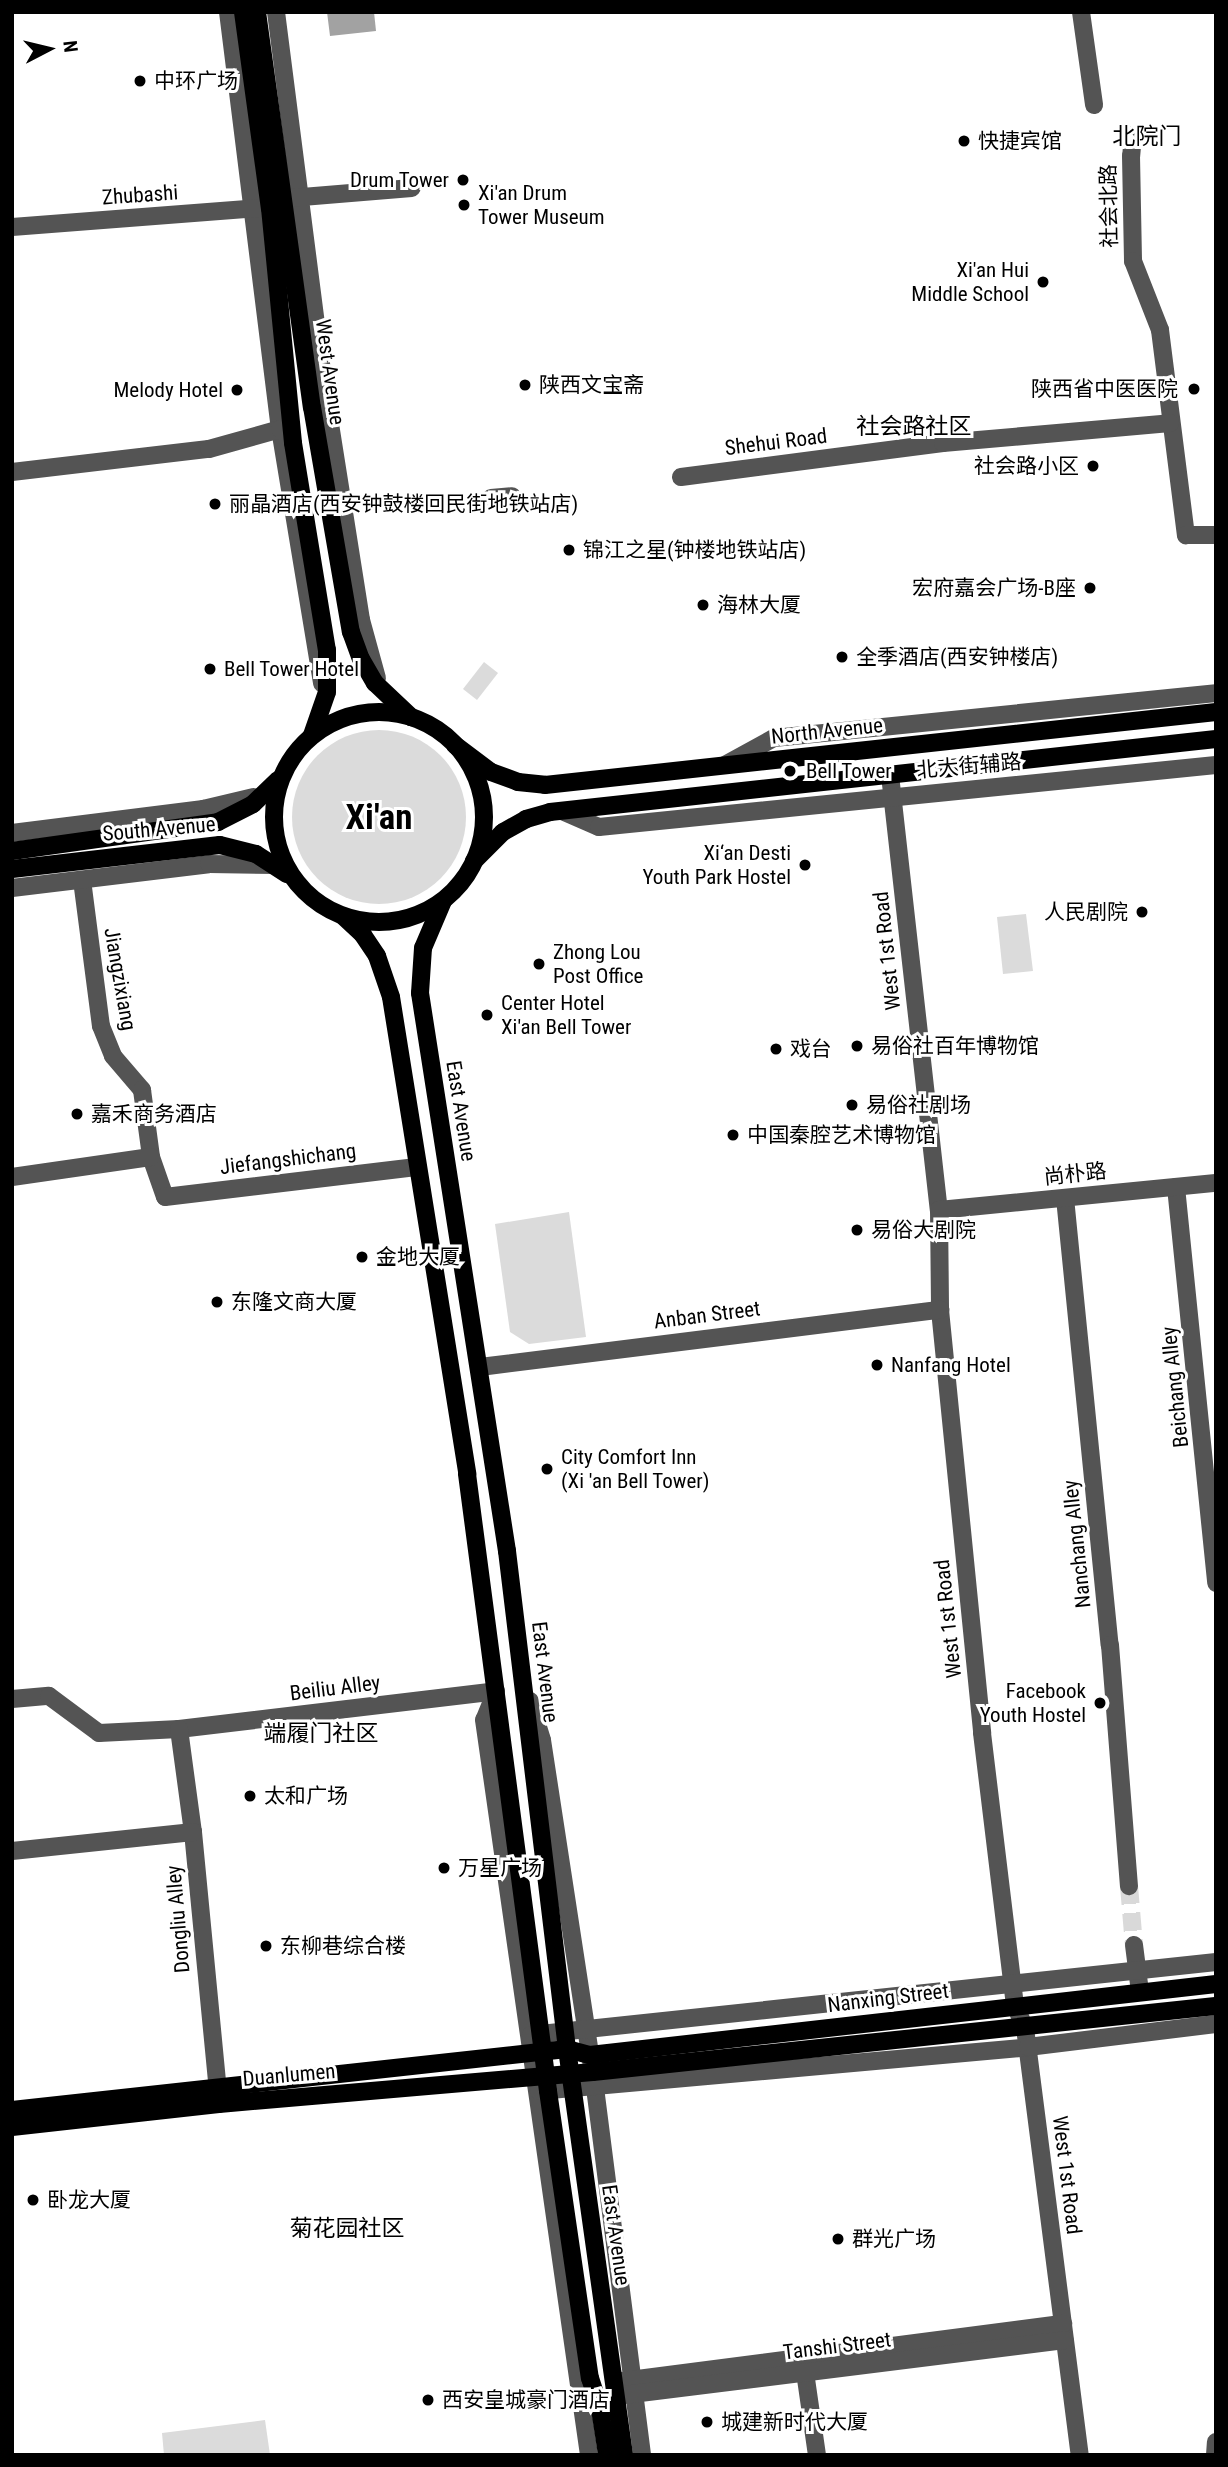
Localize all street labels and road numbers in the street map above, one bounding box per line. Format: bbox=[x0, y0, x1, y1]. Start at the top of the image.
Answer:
street label: 社会北路 bbox=[1096, 164, 1122, 248]
street label: Zhubashi bbox=[101, 180, 179, 210]
street label: West Avenue bbox=[310, 317, 350, 427]
street label: Shehui Road bbox=[723, 423, 829, 461]
street label: North Avenue bbox=[770, 713, 884, 749]
street label: 北大街辅路 bbox=[916, 749, 1022, 783]
street label: South Avenue bbox=[102, 812, 216, 846]
street label: West 1st Road bbox=[868, 890, 906, 1012]
street label: Jiangzixiang bbox=[99, 925, 141, 1033]
street label: East Avenue bbox=[441, 1059, 481, 1163]
street label: Jiefangshichang bbox=[218, 1138, 358, 1180]
street label: 尚朴路 bbox=[1042, 1158, 1108, 1190]
street label: Anban Street bbox=[652, 1296, 762, 1334]
street label: Beichang Alley bbox=[1156, 1325, 1194, 1449]
street label: Nanchang Alley bbox=[1058, 1479, 1096, 1609]
street label: West 1st Road bbox=[929, 1558, 967, 1680]
street label: East Avenue bbox=[526, 1620, 564, 1724]
street label: Beiliu Alley bbox=[288, 1670, 382, 1706]
street label: Dongliu Alley bbox=[161, 1864, 195, 1974]
street label: Nanxing Street bbox=[826, 1978, 950, 2018]
street label: Duanlumen bbox=[241, 2058, 337, 2092]
street label: West 1st Road bbox=[1047, 2114, 1087, 2236]
street label: East Avenue bbox=[596, 2183, 636, 2287]
street label: Tanshi Street bbox=[782, 2327, 892, 2365]

